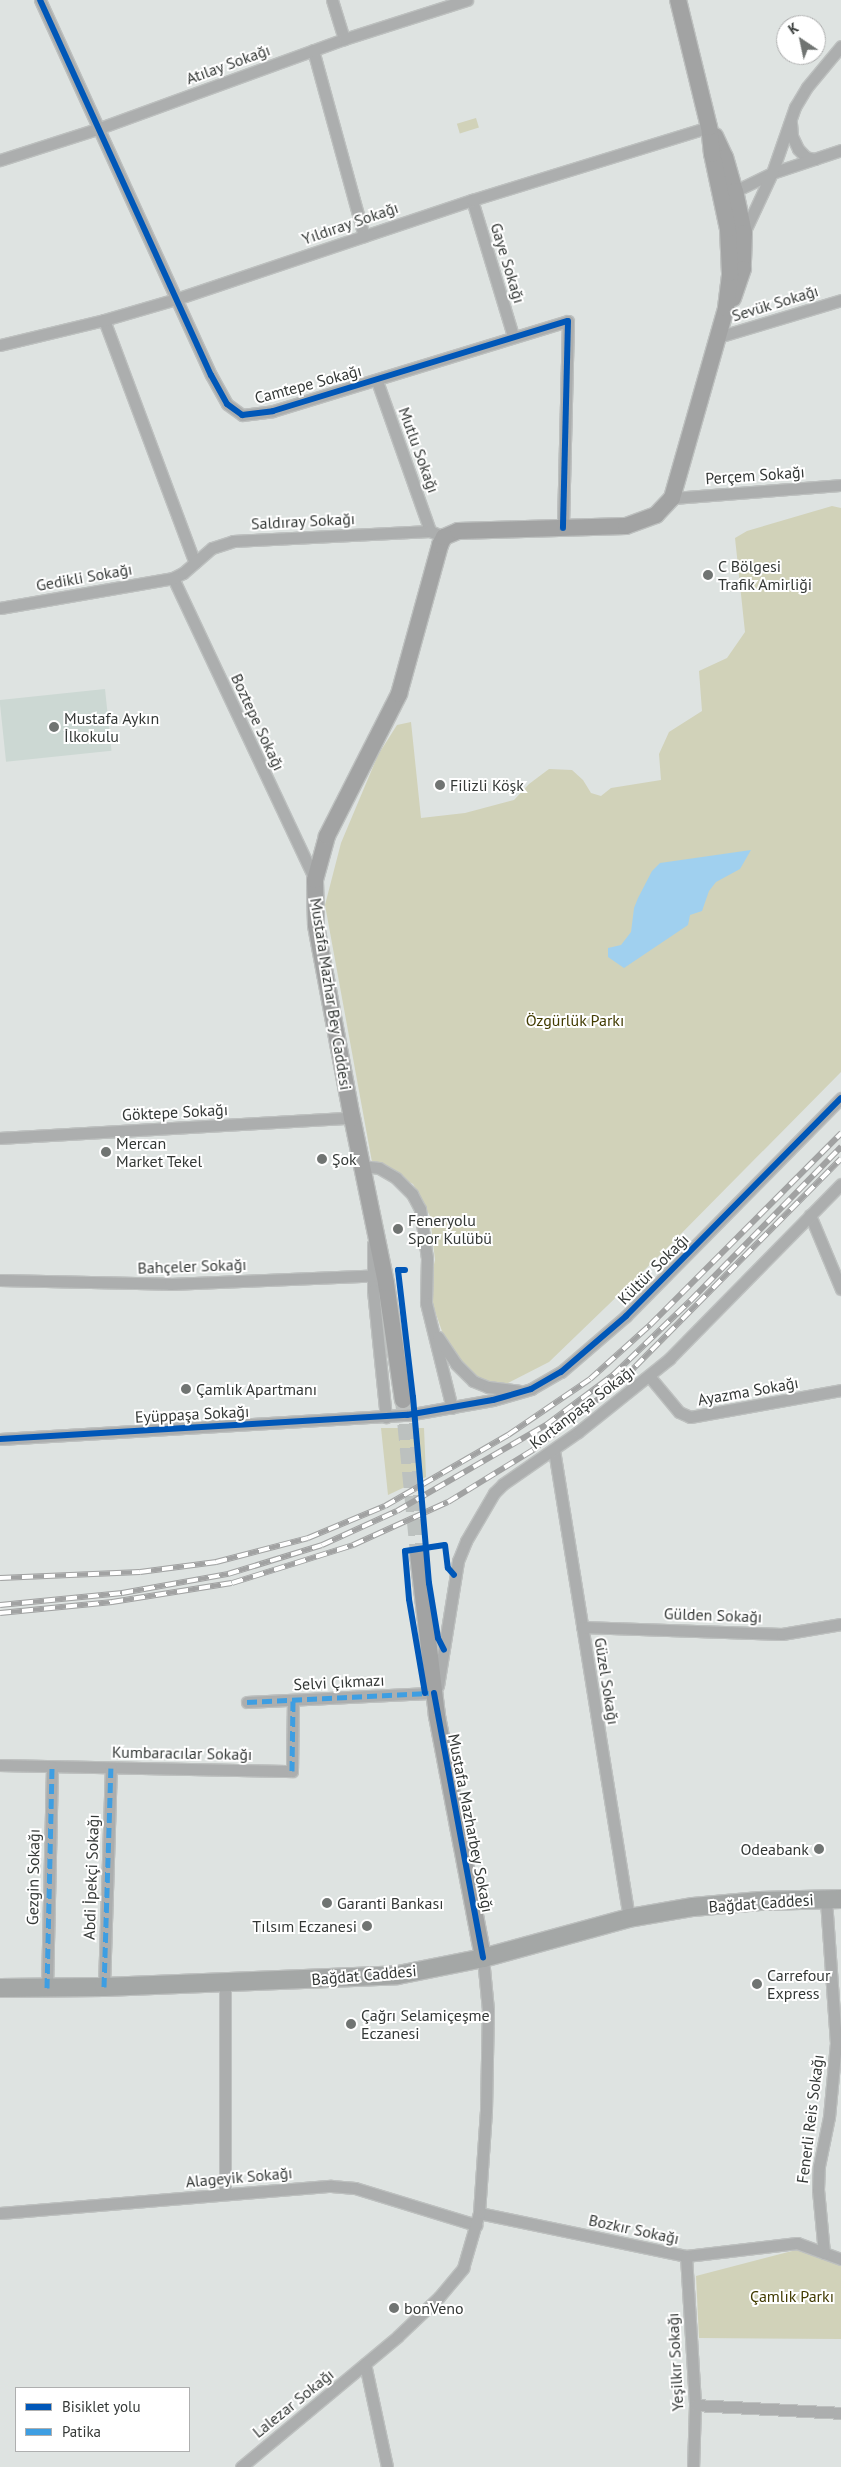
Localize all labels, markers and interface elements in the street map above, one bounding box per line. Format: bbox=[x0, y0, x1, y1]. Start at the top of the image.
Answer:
north arrow bbox=[776, 15, 826, 65]
text: K bbox=[785, 19, 802, 38]
street label: Atılay Sokağı bbox=[183, 40, 273, 88]
street label: Yıldıray Sokağı bbox=[299, 197, 401, 249]
street label: Gaye Sokağı bbox=[487, 221, 529, 305]
street label: Sevük Sokağı bbox=[729, 281, 821, 325]
street label: Camtepe Sokağı bbox=[252, 361, 364, 407]
street label: Mutlu Sokağı bbox=[395, 405, 443, 495]
street label: Perçem Sokağı bbox=[705, 462, 805, 488]
street label: Saldıray Sokağı bbox=[250, 509, 356, 533]
place label: C Bölgesi Trafik Amirliği bbox=[718, 556, 813, 594]
street label: Gedikli Sokağı bbox=[34, 559, 134, 595]
marker: C Bölgesi Trafik Amirliği bbox=[702, 569, 714, 581]
street label: Boztepe Sokağı bbox=[227, 670, 289, 774]
place label: Mustafa Aykın İlkokulu bbox=[64, 708, 160, 746]
marker: Mustafa Aykın İlkokulu bbox=[48, 721, 60, 733]
place label: Filizli Köşk bbox=[450, 775, 524, 795]
marker: Filizli Köşk bbox=[434, 779, 446, 791]
street label: Mustafa Mazhar Bey Caddesi bbox=[306, 896, 356, 1092]
park label: Özgürlük Parkı bbox=[525, 1010, 625, 1030]
street label: Göktepe Sokağı bbox=[122, 1100, 228, 1124]
place label: Mercan Market Tekel bbox=[116, 1133, 203, 1171]
marker: Mercan Market Tekel bbox=[100, 1146, 112, 1158]
place label: Şok bbox=[332, 1149, 357, 1169]
marker: Şok bbox=[316, 1153, 328, 1165]
place label: Feneryolu Spor Kulübü bbox=[408, 1210, 492, 1248]
marker: Feneryolu Spor Kulübü bbox=[392, 1223, 404, 1235]
street label: Kültür Sokağı bbox=[614, 1230, 692, 1308]
street label: Bahçeler Sokağı bbox=[137, 1255, 247, 1277]
street label: Kortanpaşa Sokağı bbox=[526, 1361, 638, 1453]
street label: Ayazma Sokağı bbox=[696, 1373, 800, 1409]
place label: Çamlık Apartmanı bbox=[196, 1379, 318, 1399]
marker: Çamlık Apartmanı bbox=[180, 1383, 192, 1395]
street label: Eyüppaşa Sokağı bbox=[134, 1401, 250, 1427]
street label: Gülden Sokağı bbox=[663, 1604, 763, 1626]
street label: Güzel Sokağı bbox=[591, 1636, 623, 1726]
street label: Selvi Çıkmazı bbox=[293, 1670, 385, 1694]
street label: Mustafa Mazharbey Sokağı bbox=[444, 1732, 498, 1914]
street label: Kumbaracılar Sokağı bbox=[112, 1742, 252, 1764]
street label: Abdi İpekçi Sokağı bbox=[79, 1814, 103, 1940]
street label: Gezgin Sokağı bbox=[23, 1829, 43, 1925]
place label: Odeabank bbox=[740, 1839, 809, 1859]
marker: Odeabank bbox=[813, 1843, 825, 1855]
street label: Bağdat Caddesi bbox=[708, 1890, 814, 1916]
place label: Garanti Bankası bbox=[337, 1893, 443, 1913]
marker: Garanti Bankası bbox=[321, 1897, 333, 1909]
place label: Tılsım Eczanesi bbox=[252, 1916, 357, 1936]
marker: Tılsım Eczanesi bbox=[361, 1920, 373, 1932]
street label: Bağdat Caddesi bbox=[311, 1961, 417, 1989]
place label: Carrefour Express bbox=[767, 1965, 830, 2003]
marker: Carrefour Express bbox=[751, 1978, 763, 1990]
place label: Çağrı Selamiçeşme Eczanesi bbox=[361, 2005, 490, 2043]
marker: Çağrı Selamiçeşme Eczanesi bbox=[345, 2018, 357, 2030]
street label: Fenerli Reis Sokağı bbox=[793, 2053, 827, 2185]
street label: Alageyik Sokağı bbox=[185, 2163, 293, 2191]
street label: Bozkır Sokağı bbox=[587, 2210, 681, 2248]
park label: Çamlık Parkı bbox=[750, 2286, 834, 2306]
place label: bonVeno bbox=[404, 2298, 464, 2318]
marker: bonVeno bbox=[388, 2302, 400, 2314]
street label: Yeşilkır Sokağı bbox=[663, 2312, 687, 2412]
street label: Lalezar Sokağı bbox=[249, 2364, 337, 2442]
legend bbox=[15, 2387, 190, 2452]
text: Bisiklet yolu bbox=[62, 2397, 141, 2416]
text: Patika bbox=[62, 2422, 101, 2441]

